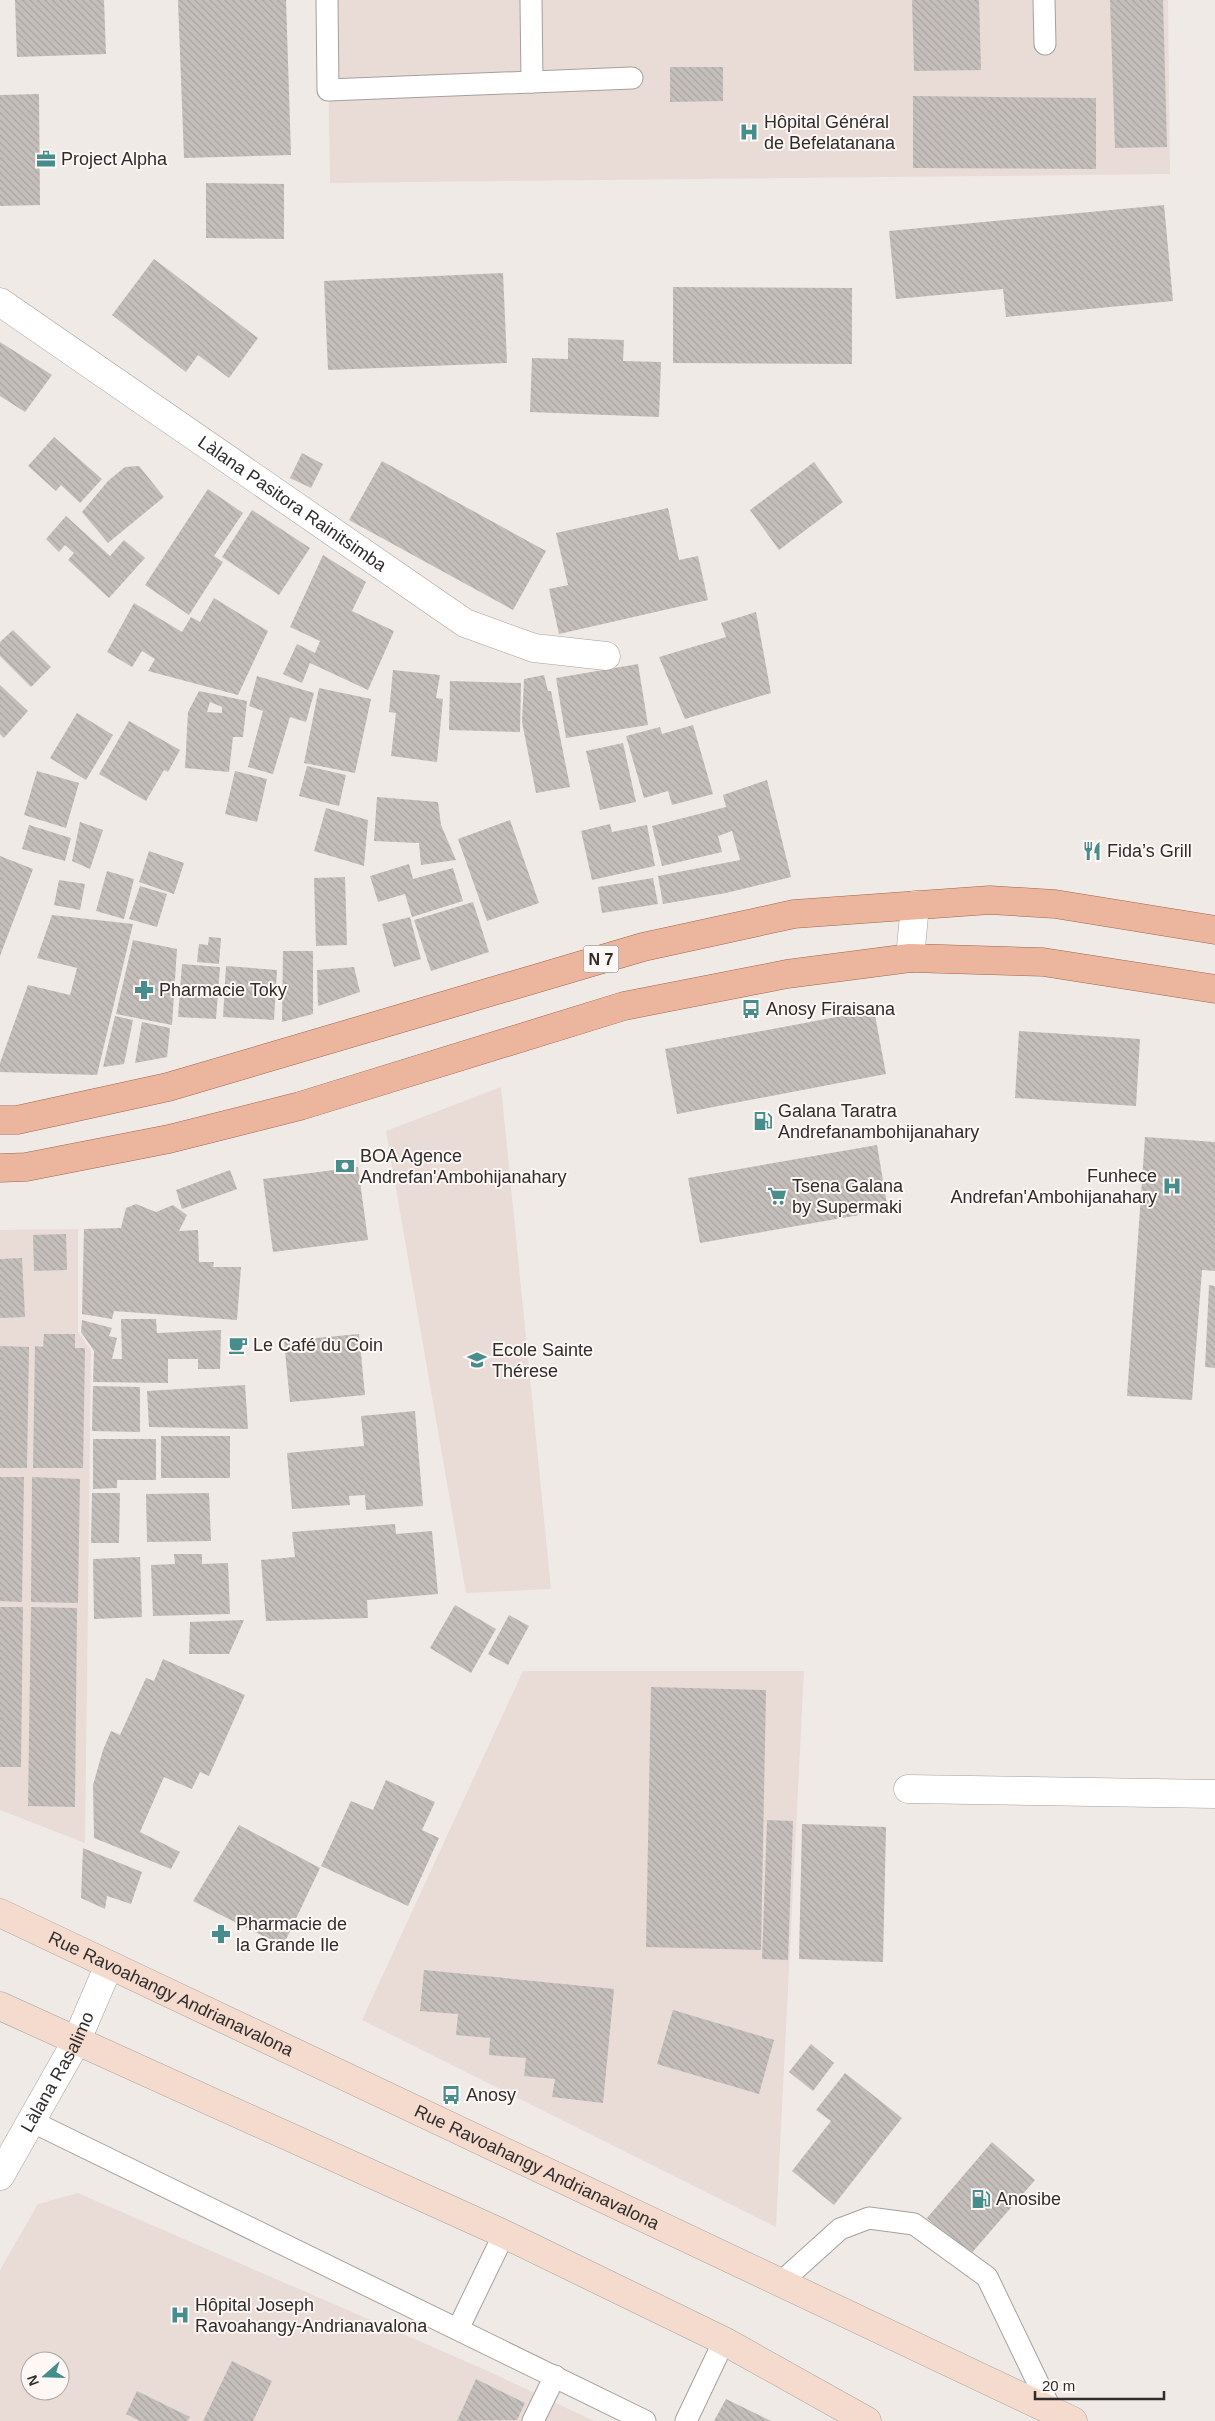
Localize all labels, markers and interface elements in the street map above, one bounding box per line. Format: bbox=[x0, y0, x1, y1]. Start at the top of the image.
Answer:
place label: Hôpital Général de Befelatanana bbox=[764, 112, 896, 153]
hospital icon: Hôpital Général de Befelatanana bbox=[738, 121, 760, 143]
office icon: Project Alpha bbox=[35, 148, 57, 170]
place label: Project Alpha bbox=[61, 149, 168, 169]
street label: Làlana Pasitora Rainitsimba bbox=[194, 432, 391, 576]
restaurant icon: Fida’s Grill bbox=[1081, 840, 1103, 862]
place label: Fida’s Grill bbox=[1107, 841, 1192, 861]
road number: N 7 bbox=[584, 946, 618, 972]
pharmacy icon: Pharmacie Toky bbox=[133, 979, 155, 1001]
place label: Pharmacie Toky bbox=[159, 980, 287, 1000]
bus stop icon: Anosy Firaisana bbox=[740, 998, 762, 1020]
place label: Anosy Firaisana bbox=[766, 999, 896, 1019]
place label: Galana Taratra Andrefanambohijanahary bbox=[778, 1101, 979, 1142]
fuel station icon: Galana Taratra Andrefanambohijanahary bbox=[752, 1110, 774, 1132]
place label: BOA Agence Andrefan'Ambohijanahary bbox=[360, 1146, 567, 1187]
bank icon: BOA Agence Andrefan'Ambohijanahary bbox=[334, 1155, 356, 1177]
place label: Funhece Andrefan'Ambohijanahary bbox=[950, 1166, 1157, 1207]
hospital icon: Funhece Andrefan'Ambohijanahary bbox=[1161, 1175, 1183, 1197]
place label: Tsena Galana by Supermaki bbox=[792, 1176, 904, 1217]
supermarket icon: Tsena Galana by Supermaki bbox=[766, 1185, 788, 1207]
cafe icon: Le Café du Coin bbox=[227, 1334, 249, 1356]
place label: Le Café du Coin bbox=[253, 1335, 383, 1355]
place label: Ecole Sainte Thérese bbox=[492, 1340, 593, 1381]
school or university icon: Ecole Sainte Thérese bbox=[466, 1349, 488, 1371]
place label: Pharmacie de la Grande Ile bbox=[236, 1914, 347, 1955]
pharmacy icon: Pharmacie de la Grande Ile bbox=[210, 1923, 232, 1945]
street label: Rue Ravoahangy Andrianavalona bbox=[45, 1927, 297, 2061]
street label: Làlana Rasalimo bbox=[17, 2009, 98, 2136]
bus stop icon: Anosy bbox=[440, 2084, 462, 2106]
place label: Anosy bbox=[466, 2085, 516, 2105]
street label: Rue Ravoahangy Andrianavalona bbox=[411, 2101, 663, 2234]
fuel station icon: Anosibe bbox=[970, 2188, 992, 2210]
place label: Anosibe bbox=[996, 2189, 1061, 2209]
place label: Hôpital Joseph Ravoahangy-Andrianavalona bbox=[195, 2295, 428, 2336]
hospital icon: Hôpital Joseph Ravoahangy-Andrianavalona bbox=[169, 2304, 191, 2326]
north arrow bbox=[20, 2351, 70, 2401]
scale bar bbox=[1035, 2368, 1164, 2400]
text: N bbox=[24, 2373, 42, 2388]
text: 20 m bbox=[1042, 2377, 1075, 2394]

